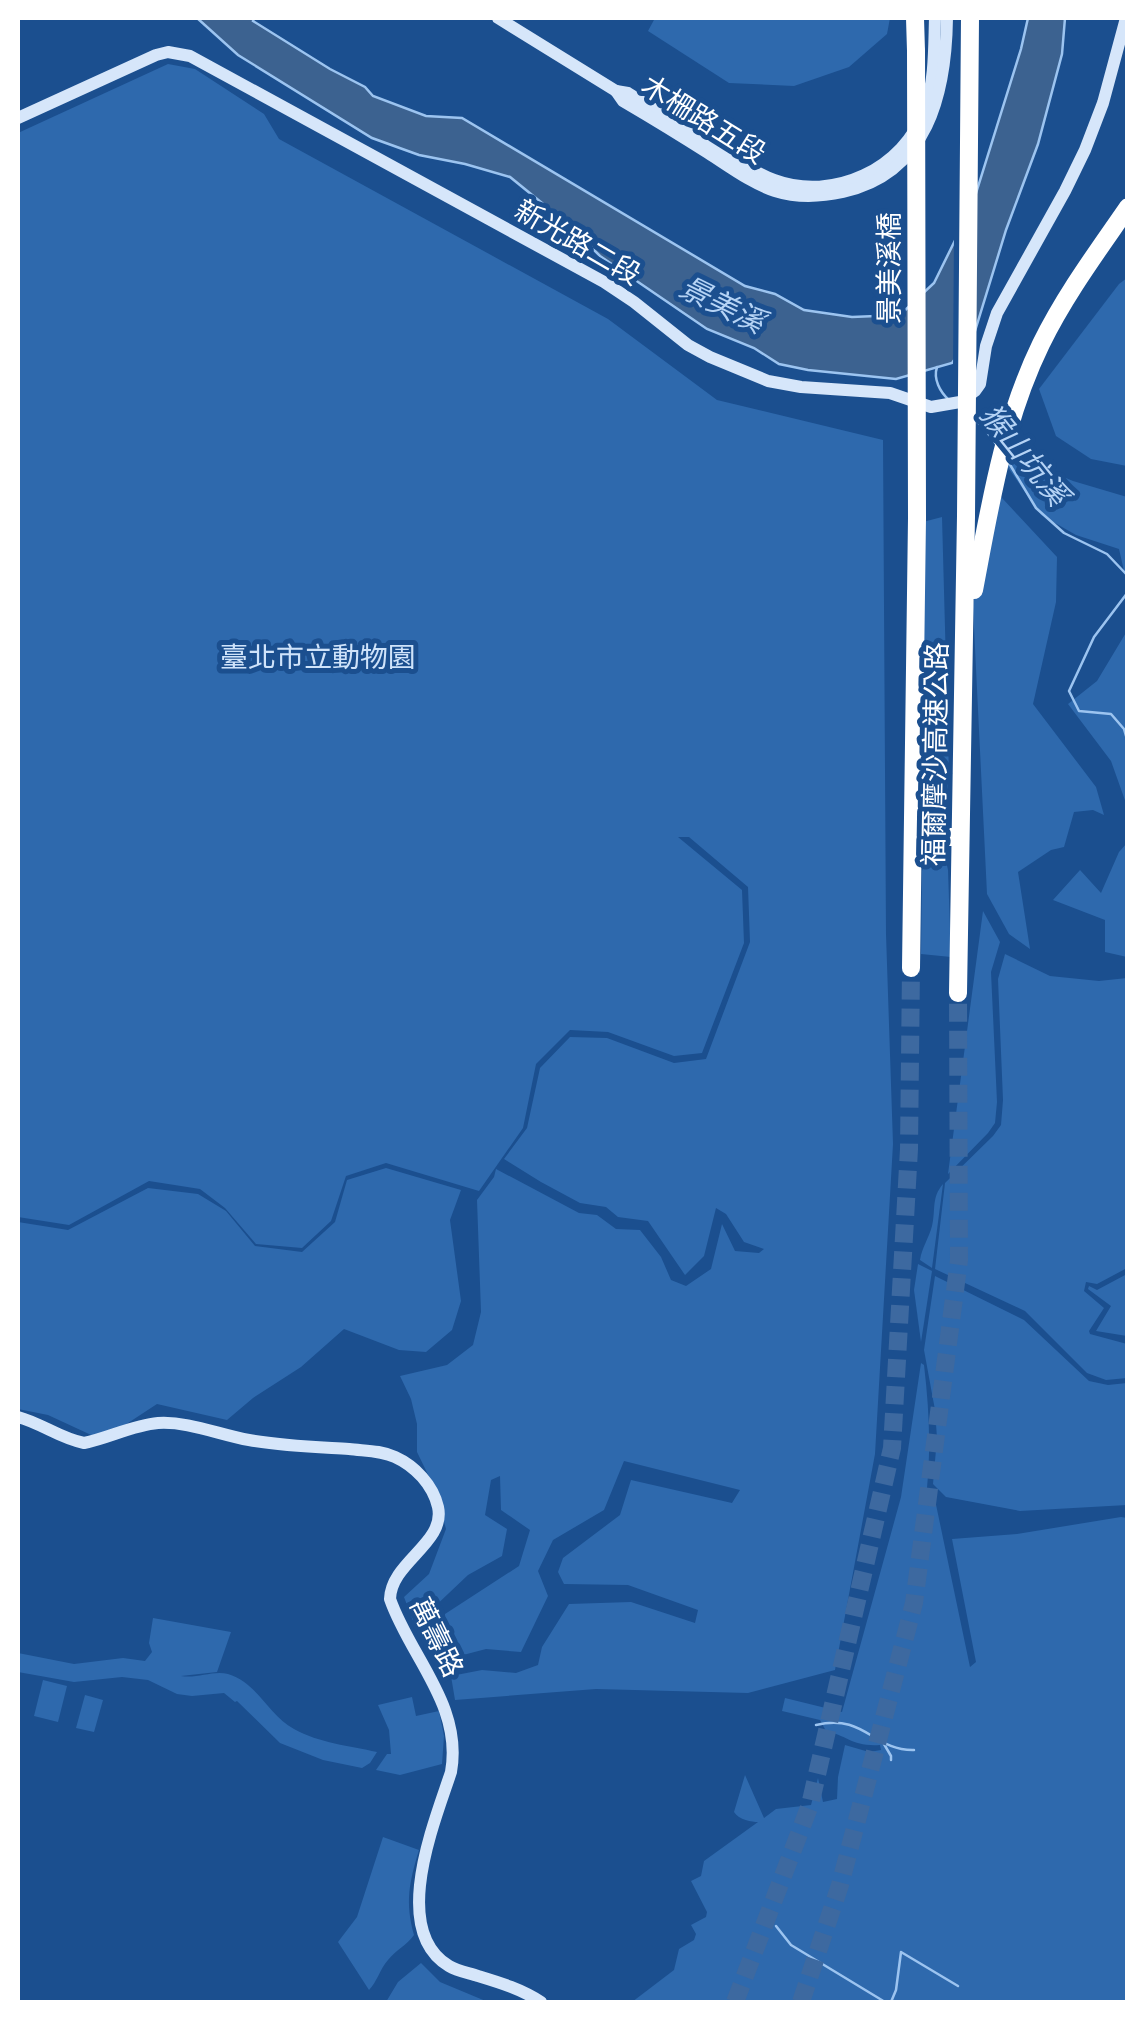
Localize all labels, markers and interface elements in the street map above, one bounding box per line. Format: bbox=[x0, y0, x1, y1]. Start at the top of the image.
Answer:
street label: 木柵路五段 bbox=[636, 69, 771, 170]
street label: 新光路二段 bbox=[509, 194, 646, 291]
street label: 景美溪橋 bbox=[874, 212, 905, 324]
water label: 景美溪 bbox=[675, 270, 773, 341]
water label: 猴山坑溪 bbox=[974, 398, 1077, 515]
park label: 臺北市立動物園 bbox=[220, 642, 416, 673]
street label: 福爾摩沙高速公路 bbox=[918, 642, 953, 866]
street label: 萬壽路 bbox=[404, 1593, 469, 1682]

